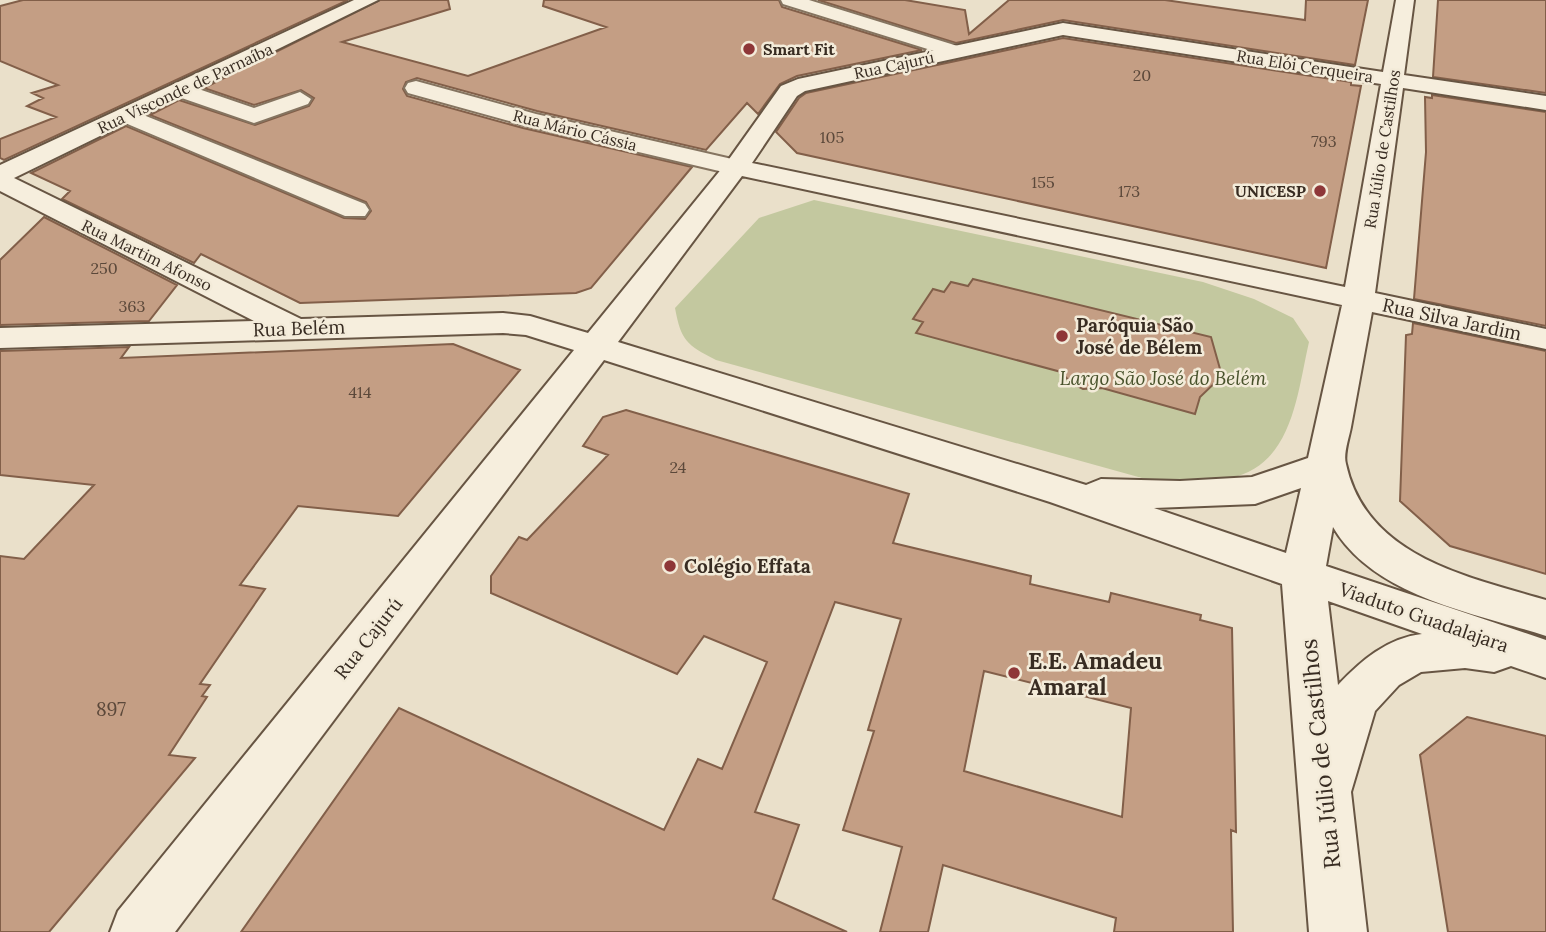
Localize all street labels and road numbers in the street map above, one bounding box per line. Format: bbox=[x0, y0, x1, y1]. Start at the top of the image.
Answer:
street label: Rua Visconde de Parnaíba bbox=[94, 38, 276, 138]
street label: Rua Elói Cerqueira bbox=[1235, 45, 1375, 87]
street label: Rua Cajurú bbox=[852, 47, 936, 83]
street label: Rua Júlio de Castilhos bbox=[1360, 68, 1404, 230]
street label: Rua Mário Cássia bbox=[511, 105, 639, 155]
street label: Rua Martim Afonso bbox=[79, 215, 215, 295]
street label: Rua Silva Jardim bbox=[1380, 293, 1524, 345]
street label: Rua Belém bbox=[252, 314, 346, 342]
street label: Viaduto Guadalajara bbox=[1335, 576, 1512, 657]
street label: Rua Cajurú bbox=[329, 592, 407, 684]
street label: Rua Júlio de Castilhos bbox=[1294, 638, 1346, 870]

